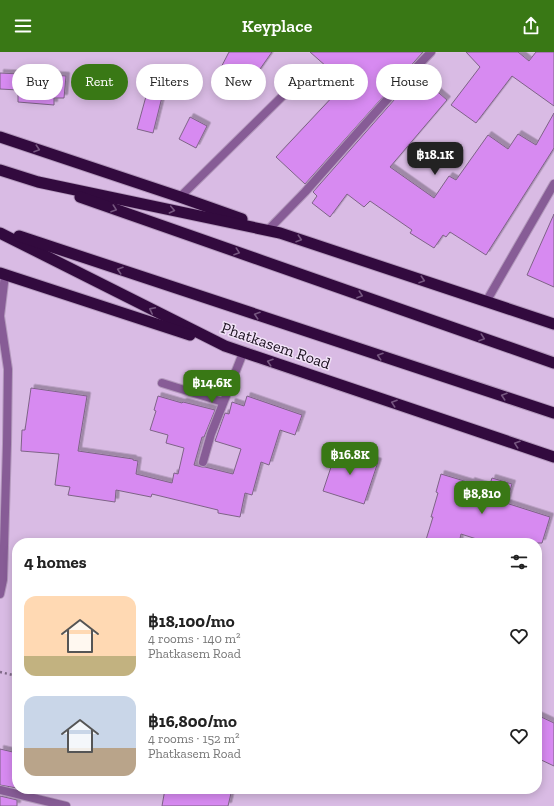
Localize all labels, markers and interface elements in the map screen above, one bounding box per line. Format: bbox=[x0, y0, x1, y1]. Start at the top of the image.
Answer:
icon: menu bbox=[12, 15, 34, 37]
text: Keyplace bbox=[242, 15, 312, 37]
icon: share bbox=[520, 15, 542, 37]
chip: Buy bbox=[12, 64, 63, 100]
chip: Rent bbox=[71, 64, 128, 100]
chip: Filters bbox=[136, 64, 203, 100]
chip: New bbox=[211, 64, 266, 100]
chip: Apartment bbox=[274, 64, 368, 100]
chip: House bbox=[376, 64, 442, 100]
pin: ฿18.1K bbox=[402, 142, 468, 176]
one-way arrow bbox=[33, 145, 40, 153]
text: ฿18.1K bbox=[416, 147, 454, 162]
one-way arrow bbox=[111, 205, 118, 213]
one-way arrow bbox=[169, 206, 175, 214]
one-way arrow bbox=[295, 234, 302, 243]
one-way arrow bbox=[233, 248, 240, 256]
one-way arrow bbox=[117, 266, 124, 274]
one-way arrow bbox=[418, 275, 425, 284]
one-way arrow bbox=[356, 290, 363, 299]
one-way arrow bbox=[148, 307, 156, 315]
one-way arrow bbox=[253, 311, 260, 320]
street label: Phatkasem Road bbox=[219, 318, 333, 373]
one-way arrow bbox=[479, 333, 486, 342]
one-way arrow bbox=[377, 352, 384, 360]
one-way arrow bbox=[267, 358, 274, 367]
pin: ฿14.6K bbox=[179, 370, 245, 404]
text: ฿14.6K bbox=[192, 375, 232, 390]
one-way arrow bbox=[500, 392, 507, 401]
one-way arrow bbox=[390, 399, 397, 408]
one-way arrow bbox=[514, 440, 521, 449]
pin: ฿16.8K bbox=[317, 442, 383, 476]
text: ฿16.8K bbox=[330, 447, 370, 462]
pin: ฿8,810 bbox=[449, 481, 515, 515]
text: ฿8,810 bbox=[463, 486, 501, 501]
icon: filters bbox=[508, 551, 530, 573]
text: 4 homes bbox=[24, 552, 87, 572]
text: ฿18,100/mo bbox=[148, 611, 235, 631]
icon: home bbox=[56, 612, 104, 660]
icon: heart bbox=[508, 625, 530, 647]
text: 4 rooms · 140 m² bbox=[148, 631, 241, 646]
text: Phatkasem Road bbox=[148, 646, 241, 661]
text: ฿16,800/mo bbox=[148, 711, 237, 731]
icon: home bbox=[56, 712, 104, 760]
icon: heart bbox=[508, 725, 530, 747]
text: 4 rooms · 152 m² bbox=[148, 731, 239, 746]
text: Phatkasem Road bbox=[148, 746, 241, 761]

